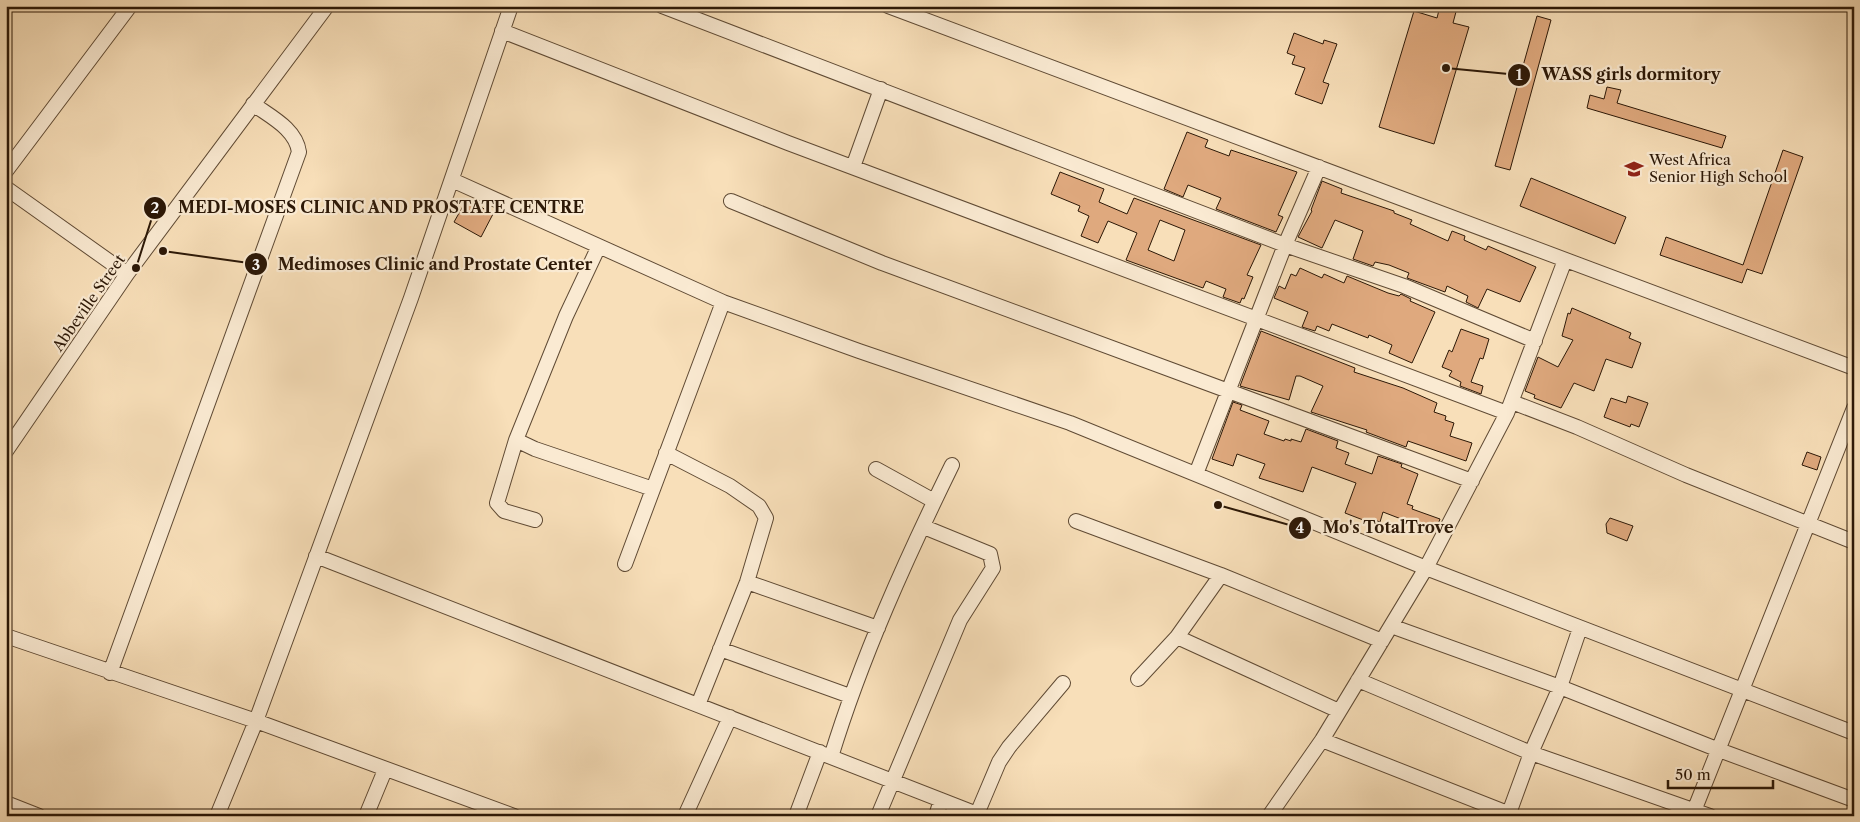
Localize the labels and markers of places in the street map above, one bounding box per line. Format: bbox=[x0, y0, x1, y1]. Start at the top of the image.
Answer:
callout: WASS girls dormitory bbox=[1506, 59, 1731, 90]
place label: West Africa Senior High School bbox=[1648, 150, 1788, 186]
school or university icon: West Africa Senior High School bbox=[1623, 158, 1645, 180]
callout: MEDI-MOSES CLINIC AND PROSTATE CENTRE bbox=[143, 192, 594, 223]
callout: Medimoses Clinic and Prostate Center bbox=[243, 249, 603, 280]
callout: Mo's TotalTrove bbox=[1288, 512, 1464, 543]

